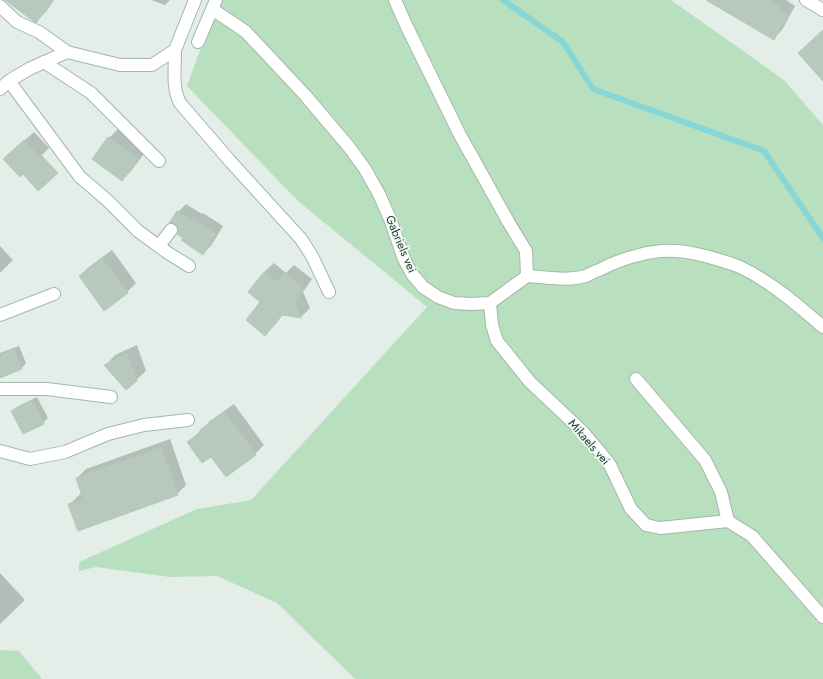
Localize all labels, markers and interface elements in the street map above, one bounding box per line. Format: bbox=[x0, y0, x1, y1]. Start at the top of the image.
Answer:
street label: Gabriels vei bbox=[381, 212, 421, 276]
street label: Mikaels vei bbox=[564, 415, 614, 469]

